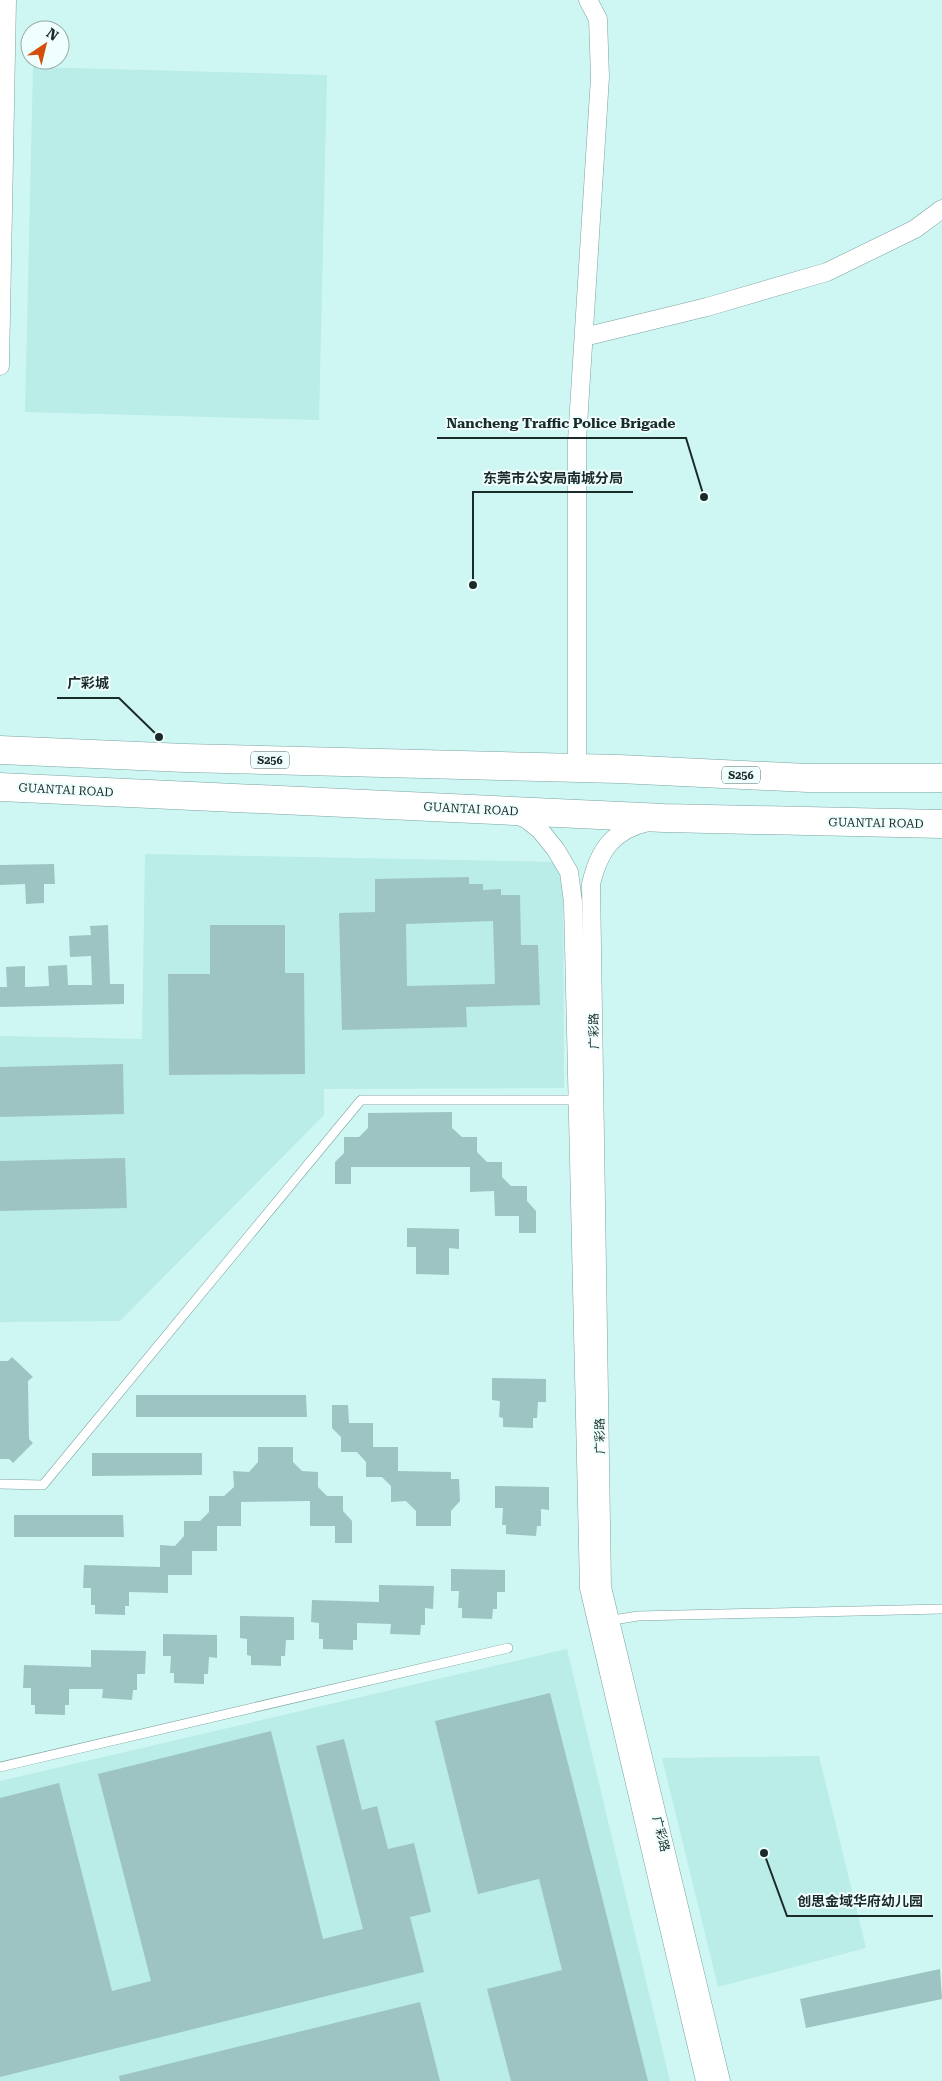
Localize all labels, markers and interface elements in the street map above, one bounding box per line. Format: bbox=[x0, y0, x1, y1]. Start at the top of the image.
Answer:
north arrow bbox=[20, 20, 70, 70]
text: N bbox=[43, 25, 62, 44]
callout: Nancheng Traffic Police Brigade bbox=[437, 409, 686, 438]
text: Nancheng Traffic Police Brigade bbox=[447, 415, 675, 431]
callout: 东莞市公安局南城分局 bbox=[473, 463, 633, 492]
text: 东莞市公安局南城分局 bbox=[483, 470, 623, 486]
callout: 广彩城 bbox=[57, 669, 119, 698]
text: 广彩城 bbox=[67, 675, 109, 691]
road number: S256 bbox=[251, 752, 289, 768]
road number: S256 bbox=[722, 766, 760, 784]
street label: GUANTAI ROAD bbox=[18, 781, 114, 799]
street label: GUANTAI ROAD bbox=[423, 800, 519, 818]
street label: GUANTAI ROAD bbox=[828, 815, 924, 831]
street label: 广彩路 bbox=[587, 1013, 601, 1049]
street label: 广彩路 bbox=[593, 1418, 607, 1454]
street label: 广彩路 bbox=[650, 1815, 672, 1853]
callout: 创思金域华府幼儿园 bbox=[787, 1887, 933, 1916]
text: 创思金域华府幼儿园 bbox=[797, 1893, 923, 1909]

